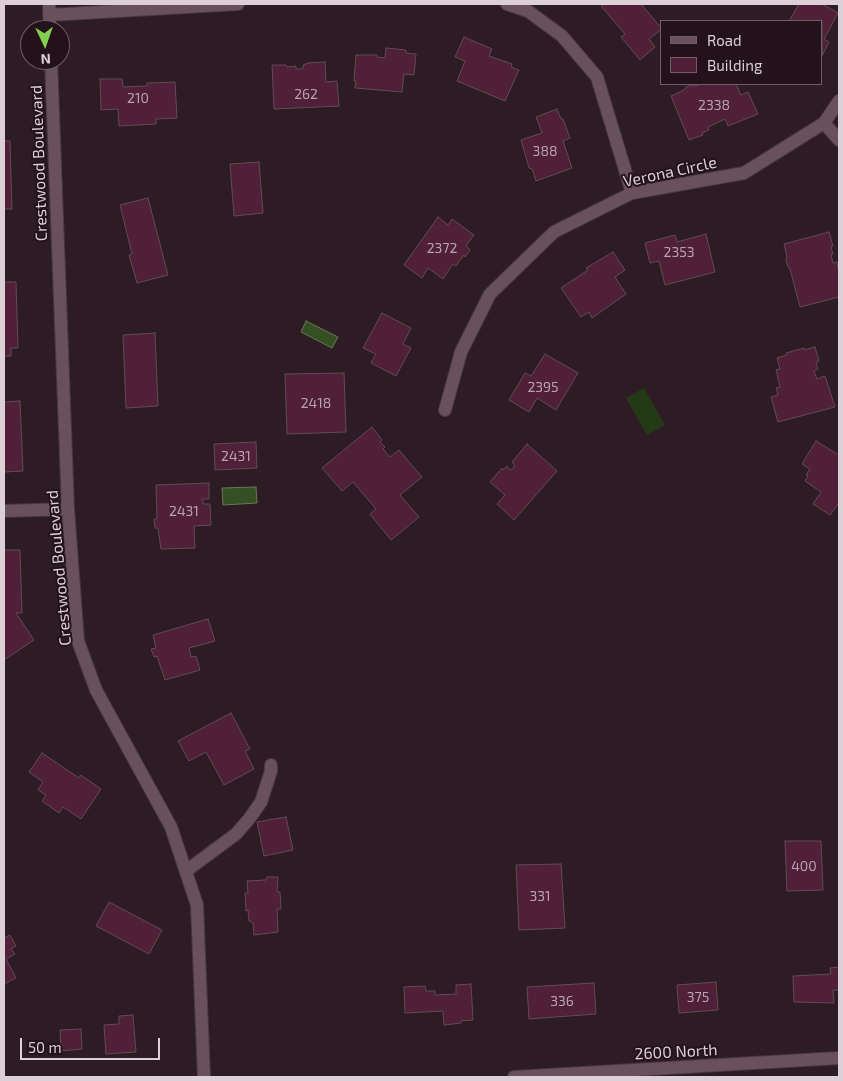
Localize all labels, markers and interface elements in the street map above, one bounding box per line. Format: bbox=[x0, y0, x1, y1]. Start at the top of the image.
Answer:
north arrow bbox=[20, 20, 70, 70]
legend bbox=[660, 20, 823, 85]
text: Road bbox=[707, 31, 742, 49]
text: N bbox=[40, 51, 51, 68]
text: Building bbox=[707, 56, 762, 74]
street label: Crestwood Boulevard bbox=[27, 85, 51, 241]
house number: 262 bbox=[294, 86, 318, 102]
house number: 210 bbox=[127, 90, 149, 106]
house number: 2338 bbox=[698, 97, 730, 113]
house number: 388 bbox=[533, 143, 557, 159]
street label: Verona Circle bbox=[621, 153, 719, 191]
house number: 2372 bbox=[427, 240, 457, 256]
house number: 2353 bbox=[664, 244, 694, 260]
house number: 2395 bbox=[527, 379, 559, 395]
house number: 2418 bbox=[301, 395, 331, 411]
house number: 2431 bbox=[221, 448, 251, 464]
street label: Crestwood Boulevard bbox=[43, 489, 75, 647]
house number: 2431 bbox=[169, 503, 199, 519]
house number: 400 bbox=[791, 858, 817, 874]
house number: 331 bbox=[529, 888, 551, 904]
house number: 375 bbox=[687, 989, 709, 1005]
house number: 336 bbox=[550, 993, 574, 1009]
scale bar bbox=[22, 1028, 162, 1060]
text: 50 m bbox=[28, 1038, 62, 1056]
street label: 2600 North bbox=[634, 1040, 718, 1064]

